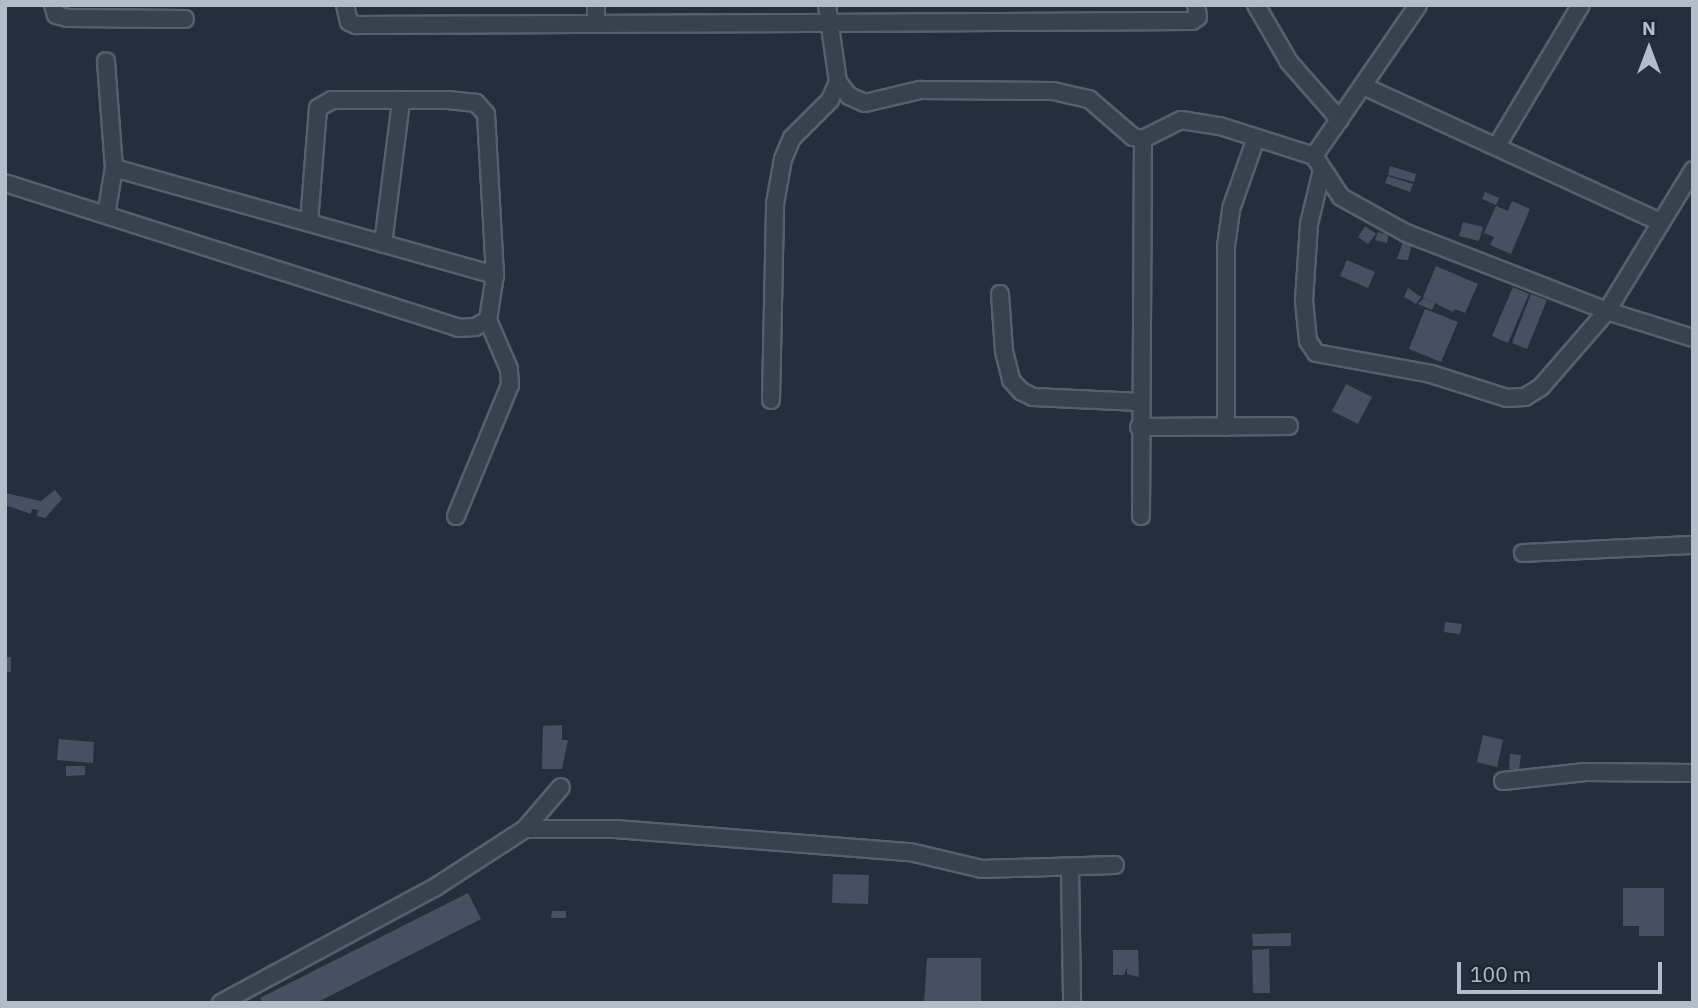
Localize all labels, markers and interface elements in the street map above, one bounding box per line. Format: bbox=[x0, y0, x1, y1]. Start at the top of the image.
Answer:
north arrow bbox=[1614, 14, 1684, 84]
text: N bbox=[1642, 16, 1656, 40]
scale bar bbox=[1460, 948, 1665, 992]
text: 100 m bbox=[1470, 960, 1531, 988]

